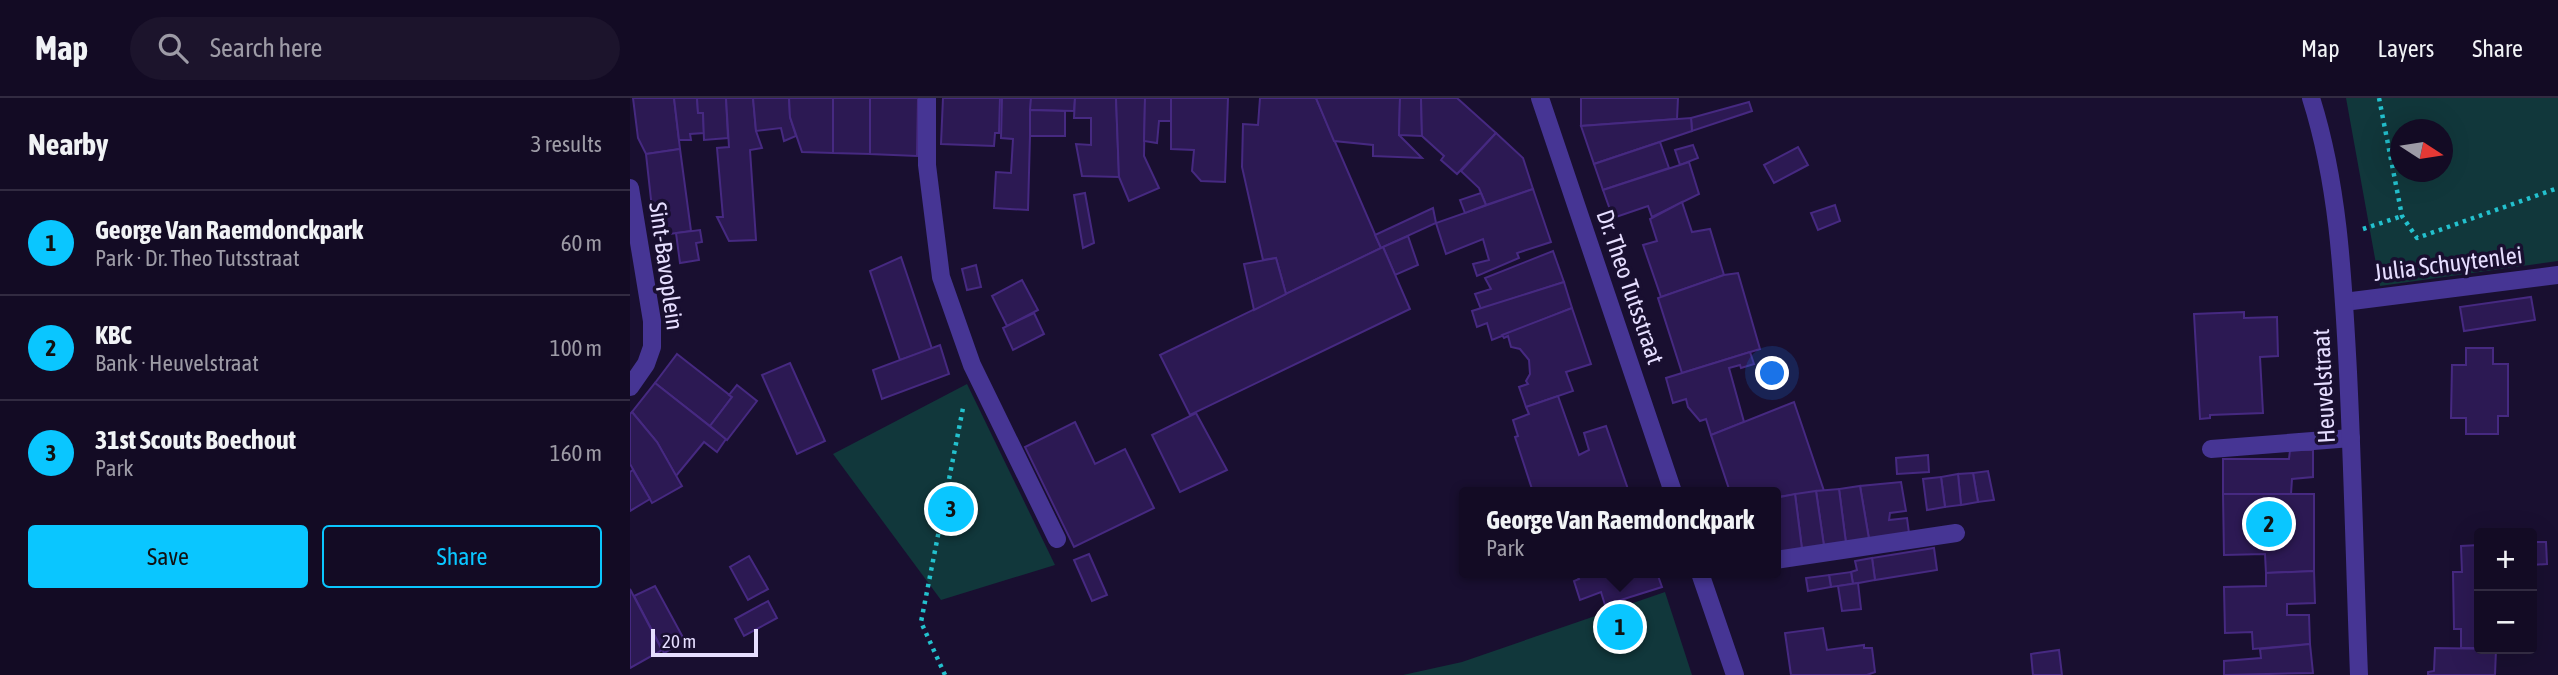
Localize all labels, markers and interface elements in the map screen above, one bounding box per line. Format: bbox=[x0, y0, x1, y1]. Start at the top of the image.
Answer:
search box bbox=[130, 17, 620, 80]
text: Map bbox=[35, 29, 88, 67]
icon: search bbox=[154, 29, 192, 67]
text: Search here bbox=[210, 33, 322, 63]
text: Map bbox=[2301, 35, 2340, 62]
text: Layers bbox=[2378, 35, 2434, 62]
text: Share bbox=[2472, 35, 2523, 62]
north arrow bbox=[2390, 119, 2453, 182]
text: Nearby bbox=[28, 127, 108, 161]
text: 3 results bbox=[531, 131, 602, 157]
street label: Sint-Bavoplein bbox=[644, 200, 689, 332]
street label: Dr. Theo Tutsstraat bbox=[1591, 206, 1670, 368]
text: George Van Raemdonckpark bbox=[95, 215, 363, 245]
text: 1 bbox=[46, 230, 56, 256]
text: 60 m bbox=[561, 230, 602, 256]
street label: Julia Schuytenlei bbox=[2372, 241, 2524, 286]
text: Park · Dr. Theo Tutsstraat bbox=[95, 245, 300, 271]
text: KBC bbox=[95, 320, 132, 350]
street label: Heuvelstraat bbox=[2307, 328, 2340, 444]
text: 2 bbox=[46, 335, 56, 361]
text: 100 m bbox=[550, 335, 602, 361]
text: Bank · Heuvelstraat bbox=[95, 350, 259, 376]
your location bbox=[1755, 356, 1789, 390]
text: 31st Scouts Boechout bbox=[95, 425, 296, 455]
text: 3 bbox=[46, 440, 56, 466]
text: 160 m bbox=[550, 440, 602, 466]
text: Park bbox=[95, 455, 133, 481]
pin: 3 bbox=[928, 483, 974, 535]
popup bbox=[1459, 487, 1781, 578]
pin: 2 bbox=[2246, 498, 2292, 550]
text: George Van Raemdonckpark bbox=[1486, 505, 1754, 535]
button: Save bbox=[28, 525, 308, 588]
button: Share bbox=[322, 525, 602, 588]
map controls bbox=[2474, 528, 2537, 654]
button: + bbox=[2474, 528, 2537, 591]
text: Park bbox=[1486, 535, 1524, 561]
button: − bbox=[2474, 591, 2537, 654]
pin: 1 bbox=[1597, 601, 1643, 653]
scale bar bbox=[651, 626, 758, 658]
text: 20 m bbox=[662, 630, 696, 652]

